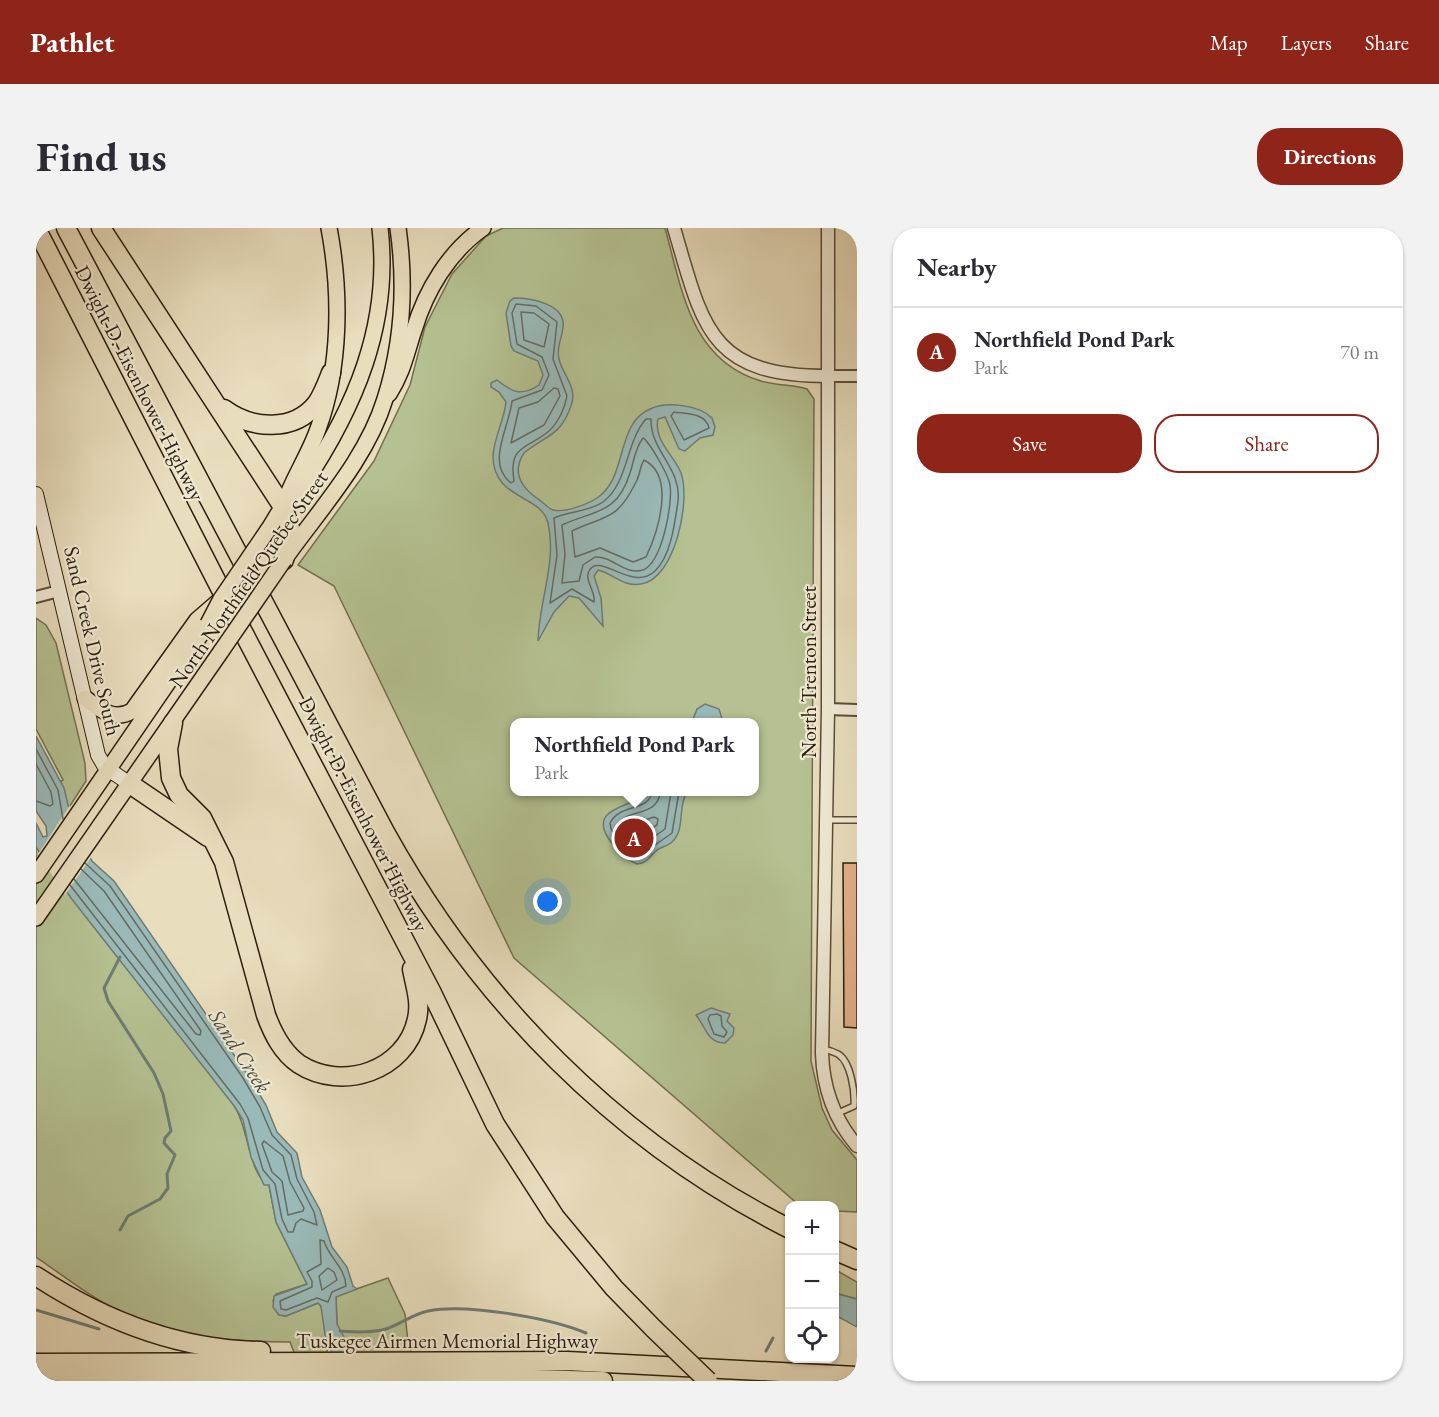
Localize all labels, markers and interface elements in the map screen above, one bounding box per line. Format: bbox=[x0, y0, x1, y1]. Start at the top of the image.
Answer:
text: Pathlet bbox=[30, 24, 114, 60]
text: Map bbox=[1210, 29, 1248, 56]
text: Layers bbox=[1281, 29, 1332, 56]
text: Share bbox=[1365, 29, 1409, 56]
button: Directions bbox=[1257, 128, 1403, 185]
text: Find us bbox=[36, 129, 167, 184]
text: Nearby bbox=[917, 250, 997, 284]
street label: Dwight D. Eisenhower Highway bbox=[69, 261, 212, 506]
text: Northfield Pond Park bbox=[974, 325, 1175, 354]
text: A bbox=[929, 339, 944, 365]
text: 70 m bbox=[1340, 339, 1379, 365]
text: Park bbox=[974, 354, 1008, 380]
button: Save bbox=[917, 414, 1142, 473]
button: Share bbox=[1154, 414, 1379, 473]
street label: North Northfield Quebec Street bbox=[163, 465, 334, 693]
street label: Sand Creek Drive South bbox=[58, 543, 128, 739]
street label: North Trenton Street bbox=[795, 585, 822, 758]
street label: Dwight D. Eisenhower Highway bbox=[293, 692, 436, 937]
popup bbox=[510, 718, 759, 796]
text: Northfield Pond Park bbox=[534, 730, 735, 759]
text: Park bbox=[534, 759, 568, 785]
pin: A bbox=[614, 816, 654, 860]
your location bbox=[533, 887, 562, 916]
water label: Sand Creek bbox=[202, 1003, 278, 1099]
map controls bbox=[785, 1201, 839, 1363]
button: + bbox=[785, 1201, 839, 1255]
button: − bbox=[785, 1255, 839, 1309]
button: locate bbox=[785, 1309, 839, 1363]
street label: Tuskegee Airmen Memorial Highway bbox=[296, 1327, 599, 1354]

